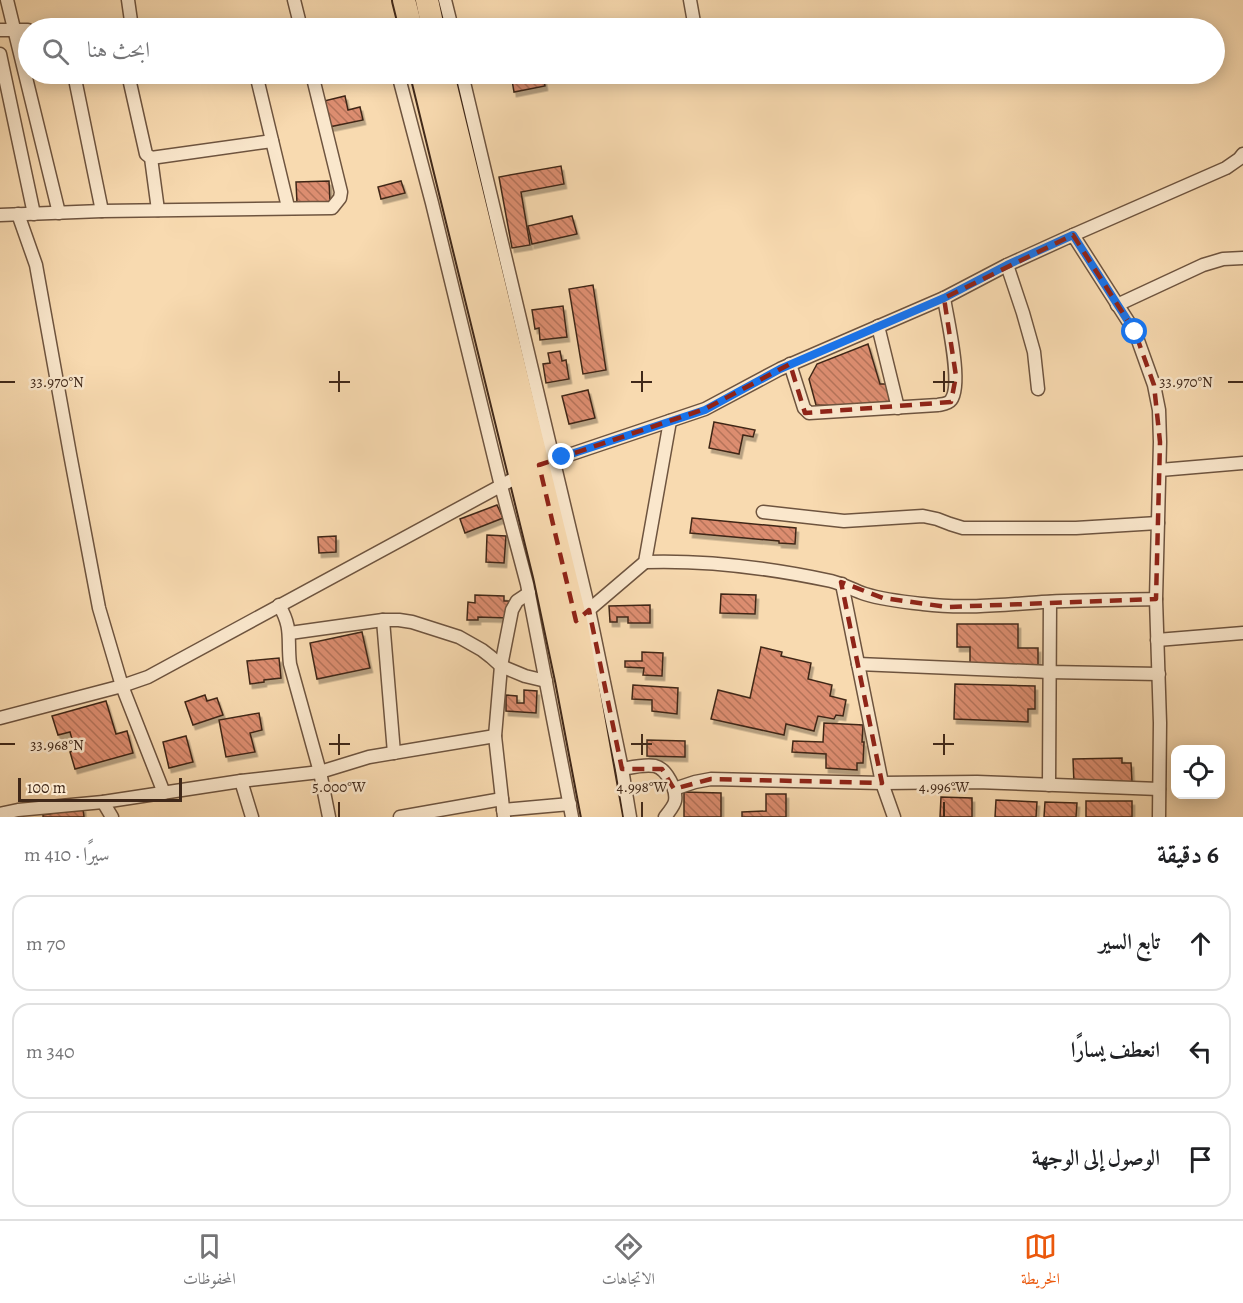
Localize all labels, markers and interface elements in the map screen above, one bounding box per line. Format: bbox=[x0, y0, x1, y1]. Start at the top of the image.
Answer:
search box bbox=[18, 18, 1225, 84]
icon: search bbox=[39, 35, 72, 68]
text: ابحث هنا bbox=[87, 35, 150, 65]
route start bbox=[1121, 318, 1147, 344]
text: 33.970°N bbox=[30, 372, 84, 392]
text: 33.970°N bbox=[1159, 372, 1213, 392]
route end bbox=[548, 443, 574, 469]
text: 33.968°N bbox=[30, 735, 84, 755]
map controls bbox=[1171, 745, 1225, 799]
button: locate bbox=[1171, 745, 1225, 799]
scale bar bbox=[18, 775, 182, 802]
text: 100 m bbox=[27, 777, 66, 799]
text: 5.000°W bbox=[312, 777, 366, 797]
text: 4.998°W bbox=[617, 777, 667, 797]
text: 4.996°W bbox=[919, 777, 969, 797]
text: 6 دقيقة bbox=[1157, 837, 1219, 872]
text: سيرًا · 410 m bbox=[24, 841, 110, 868]
text: تابع السير bbox=[1099, 927, 1160, 957]
icon: ahead bbox=[1184, 927, 1217, 960]
text: 70 m bbox=[26, 930, 66, 957]
text: انعطف يسارًا bbox=[1071, 1035, 1160, 1065]
icon: left bbox=[1184, 1035, 1217, 1068]
text: 340 m bbox=[26, 1038, 75, 1065]
text: الوصول إلى الوجهة bbox=[1032, 1143, 1160, 1173]
icon: arrive bbox=[1184, 1143, 1217, 1176]
tab: المحفوظات bbox=[183, 1230, 236, 1294]
tab: الاتجاهات bbox=[602, 1230, 655, 1294]
tab: الخريطة bbox=[1021, 1230, 1060, 1294]

